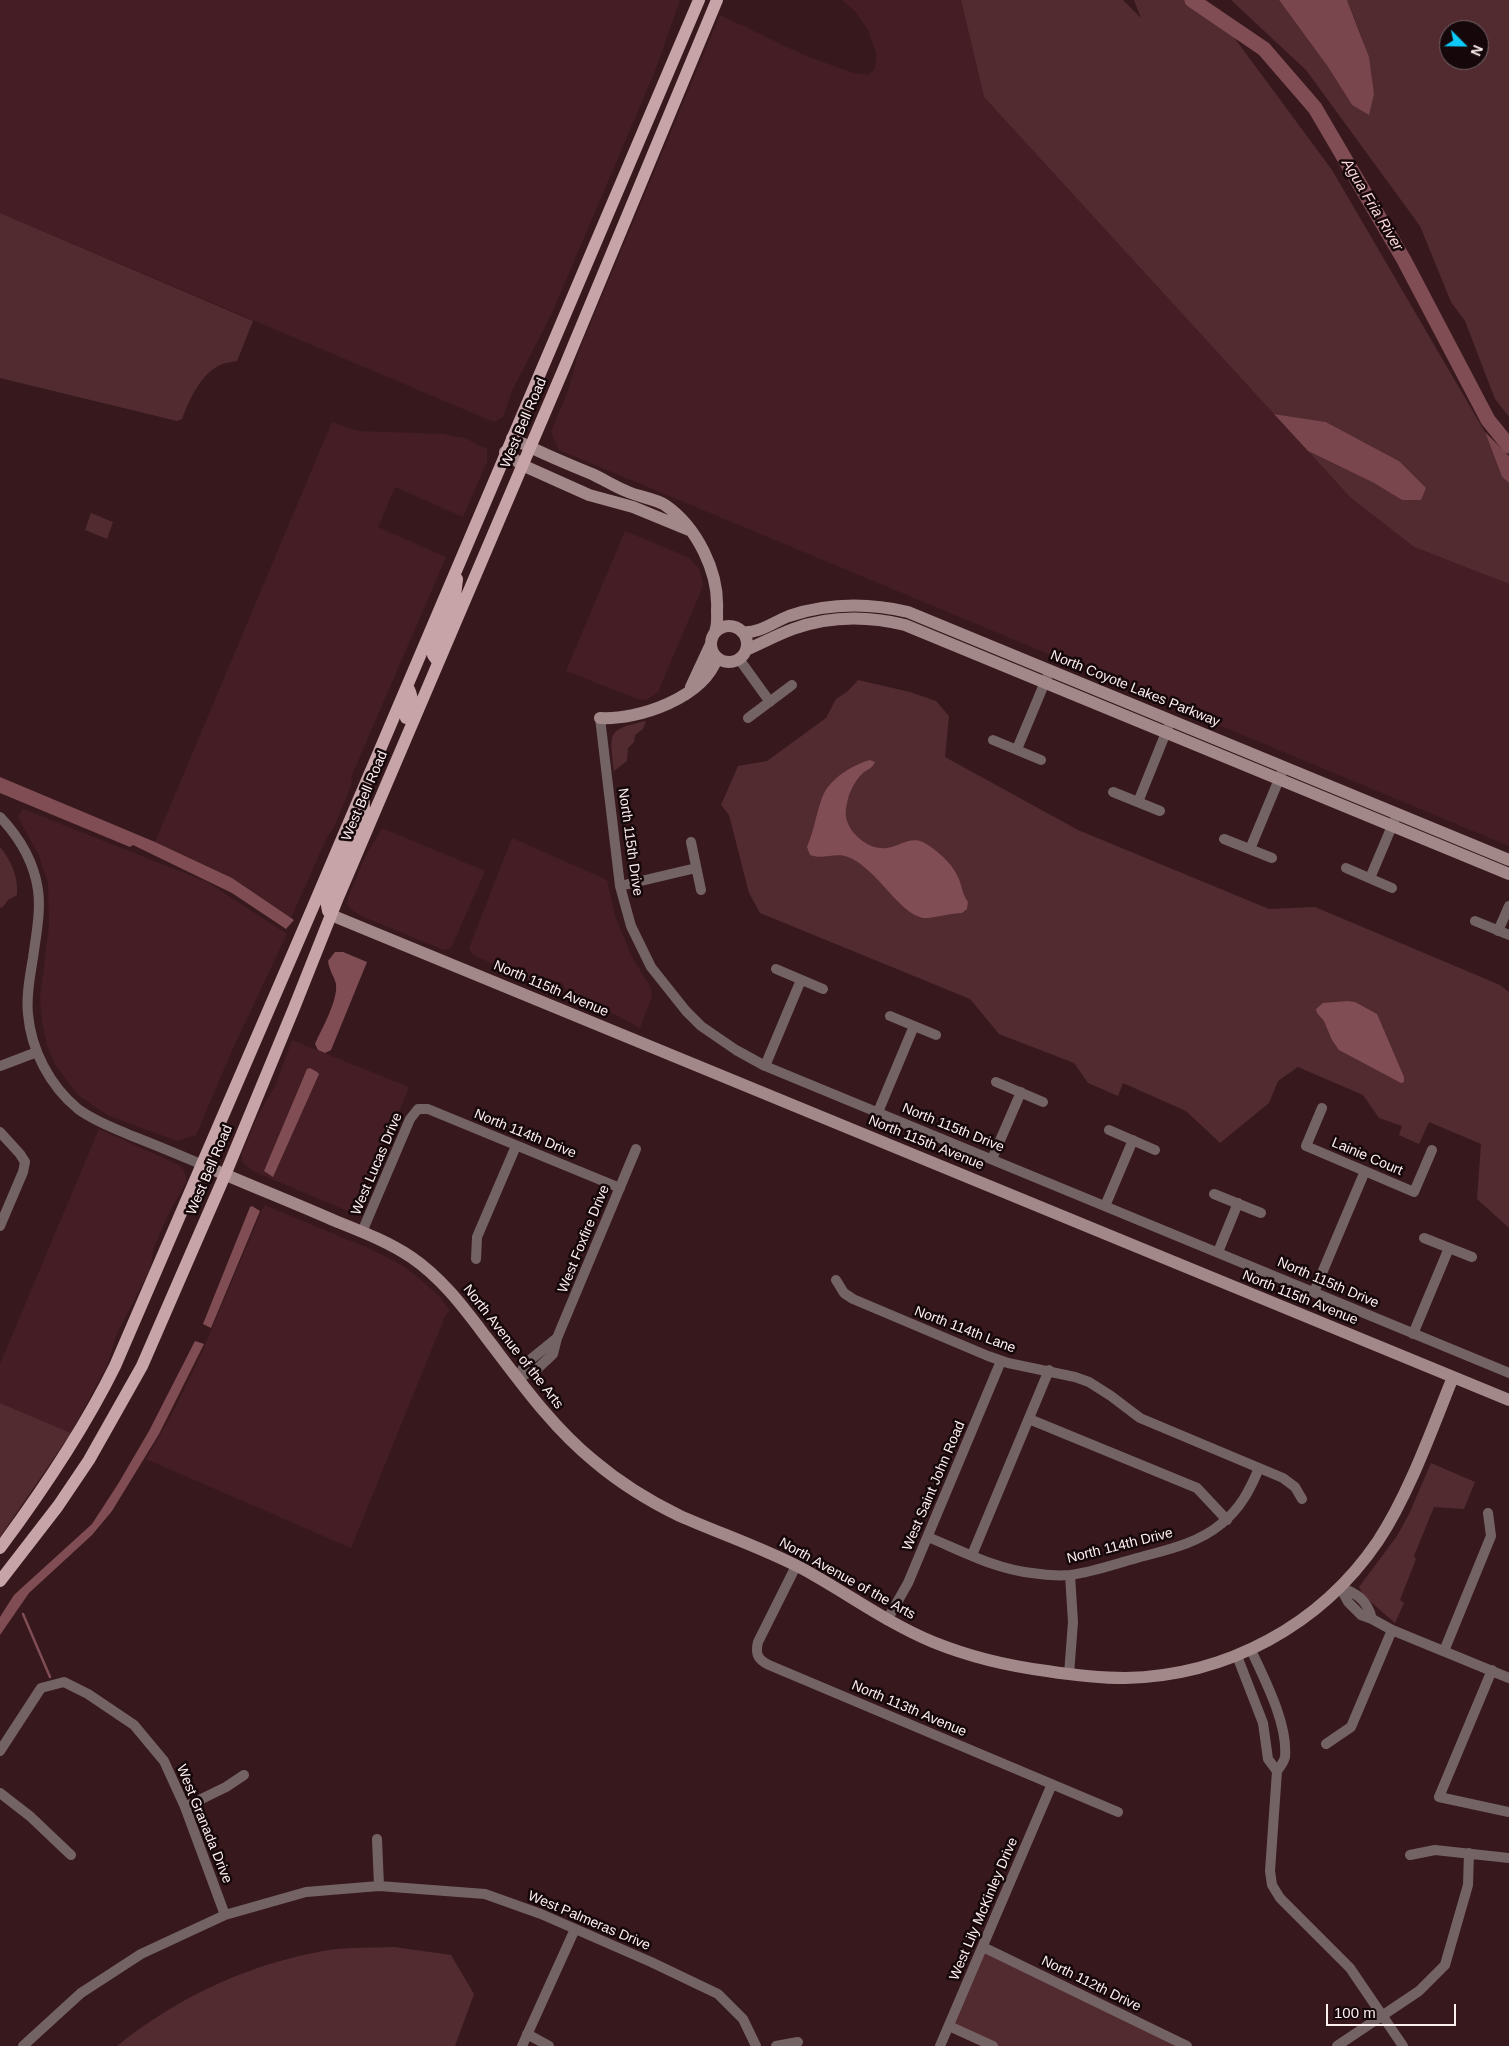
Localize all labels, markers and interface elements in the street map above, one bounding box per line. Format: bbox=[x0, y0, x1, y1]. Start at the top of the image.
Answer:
north arrow bbox=[1439, 20, 1489, 70]
text: N bbox=[1468, 43, 1486, 58]
water label: Agua Fria River bbox=[1337, 156, 1407, 254]
street label: West Bell Road bbox=[497, 375, 551, 471]
street label: North Coyote Lakes Parkway bbox=[1048, 647, 1222, 731]
street label: West Bell Road bbox=[338, 748, 392, 844]
street label: North 115th Drive bbox=[614, 787, 646, 897]
street label: North 115th Avenue bbox=[491, 957, 611, 1021]
street label: North 115th Drive bbox=[899, 1100, 1007, 1156]
street label: North 114th Drive bbox=[471, 1106, 579, 1162]
street label: West Lucas Drive bbox=[348, 1110, 406, 1218]
street label: North 115th Avenue bbox=[866, 1112, 986, 1174]
street label: West Bell Road bbox=[183, 1122, 237, 1218]
street label: Lainie Court bbox=[1329, 1135, 1405, 1179]
street label: West Foxfire Drive bbox=[555, 1183, 613, 1295]
street label: North 115th Drive bbox=[1275, 1254, 1381, 1312]
street label: North 115th Avenue bbox=[1240, 1267, 1360, 1329]
street label: North Avenue of the Arts bbox=[459, 1282, 567, 1412]
street label: North 114th Lane bbox=[912, 1303, 1018, 1357]
street label: West Saint John Road bbox=[899, 1419, 969, 1553]
street label: North 114th Drive bbox=[1065, 1525, 1175, 1567]
street label: North Avenue of the Arts bbox=[776, 1535, 918, 1623]
street label: North 113th Avenue bbox=[849, 1677, 969, 1741]
street label: West Granada Drive bbox=[173, 1762, 235, 1886]
street label: West Lily McKinley Drive bbox=[946, 1835, 1022, 1983]
street label: West Palmeras Drive bbox=[525, 1888, 653, 1954]
street label: North 112th Drive bbox=[1038, 1953, 1144, 2015]
scale bar bbox=[1329, 1994, 1459, 2026]
text: 100 m bbox=[1334, 2004, 1376, 2021]

